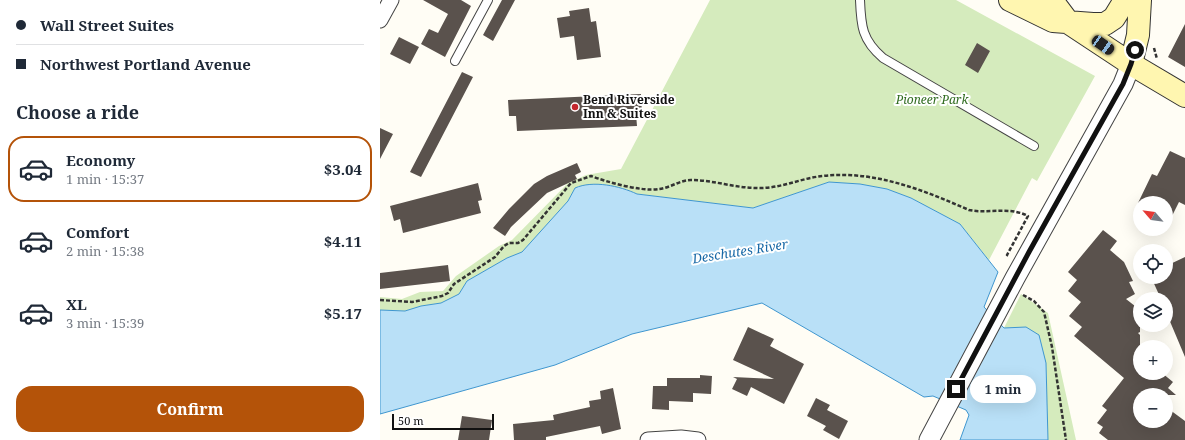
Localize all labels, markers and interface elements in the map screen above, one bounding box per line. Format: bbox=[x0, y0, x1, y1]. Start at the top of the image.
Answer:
text: Wall Street Suites bbox=[40, 15, 174, 35]
car bbox=[1090, 33, 1116, 57]
route start bbox=[1126, 41, 1144, 59]
text: Northwest Portland Avenue bbox=[40, 54, 251, 74]
place label: Bend Riverside Inn & Suites bbox=[583, 91, 675, 122]
park label: Pioneer Park bbox=[895, 91, 969, 108]
text: Choose a ride bbox=[16, 100, 139, 124]
marker: Bend Riverside Inn & Suites bbox=[570, 102, 580, 112]
text: Economy bbox=[66, 150, 135, 170]
icon: car bbox=[18, 151, 54, 187]
text: $3.04 bbox=[324, 159, 362, 179]
text: 1 min · 15:37 bbox=[66, 170, 144, 188]
north arrow bbox=[1133, 196, 1173, 236]
map controls bbox=[1133, 196, 1173, 428]
text: Comfort bbox=[66, 222, 129, 242]
icon: car bbox=[18, 223, 54, 259]
text: $4.11 bbox=[324, 231, 362, 251]
water label: Deschutes River bbox=[690, 234, 790, 268]
text: 2 min · 15:38 bbox=[66, 242, 144, 260]
button: locate bbox=[1133, 244, 1173, 284]
button: layers bbox=[1133, 292, 1173, 332]
text: XL bbox=[66, 294, 87, 314]
icon: car bbox=[18, 295, 54, 331]
text: $5.17 bbox=[324, 303, 362, 323]
text: 3 min · 15:39 bbox=[66, 314, 144, 332]
button: + bbox=[1133, 340, 1173, 380]
callout: 1 min bbox=[970, 375, 1036, 403]
route end bbox=[947, 380, 965, 398]
text: 1 min bbox=[985, 380, 1021, 398]
button: Confirm bbox=[16, 386, 364, 432]
button: − bbox=[1133, 388, 1173, 428]
scale bar bbox=[392, 412, 494, 431]
text: 50 m bbox=[398, 413, 424, 428]

